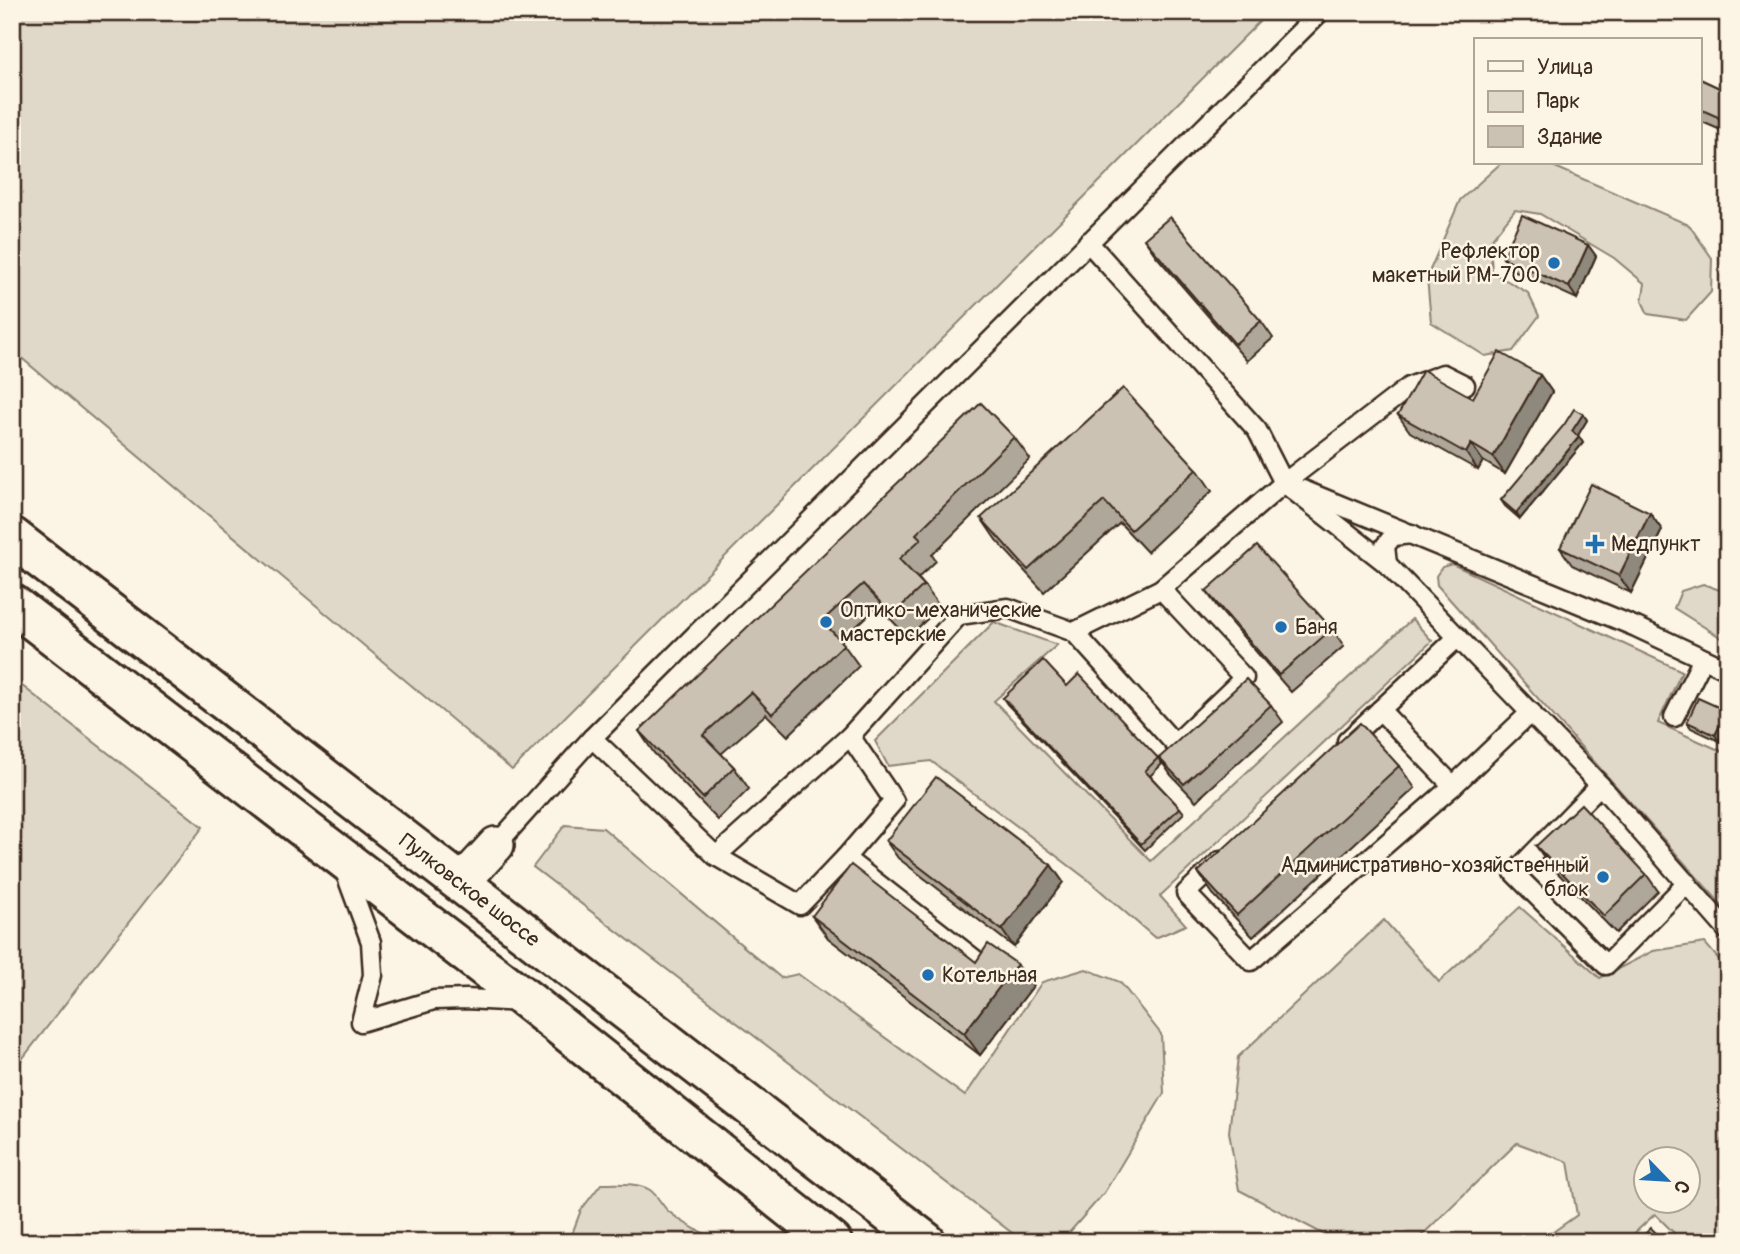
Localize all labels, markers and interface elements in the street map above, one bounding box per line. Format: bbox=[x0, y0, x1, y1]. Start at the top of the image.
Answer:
legend bbox=[1474, 38, 1702, 164]
text: Улица bbox=[1537, 54, 1593, 81]
text: Парк bbox=[1537, 88, 1580, 115]
text: Здание bbox=[1537, 124, 1603, 151]
place label: Рефлектор макетный РМ-700 bbox=[1372, 238, 1540, 289]
marker: Рефлектор макетный РМ-700 bbox=[1546, 255, 1562, 271]
place label: Медпункт bbox=[1611, 531, 1701, 558]
marker: Медпункт bbox=[1585, 534, 1605, 554]
place label: Оптико-механические мастерские bbox=[840, 597, 1042, 648]
marker: Оптико-механические мастерские bbox=[818, 614, 834, 630]
place label: Баня bbox=[1295, 614, 1338, 641]
marker: Баня bbox=[1273, 619, 1289, 635]
street label: Пулковское шоссе bbox=[394, 827, 546, 953]
place label: Административно-хозяйственный блок bbox=[1281, 852, 1589, 903]
marker: Административно-хозяйственный блок bbox=[1595, 869, 1611, 885]
place label: Котельная bbox=[942, 962, 1037, 989]
marker: Котельная bbox=[920, 967, 936, 983]
north arrow bbox=[1632, 1146, 1702, 1216]
text: С bbox=[1668, 1176, 1695, 1197]

